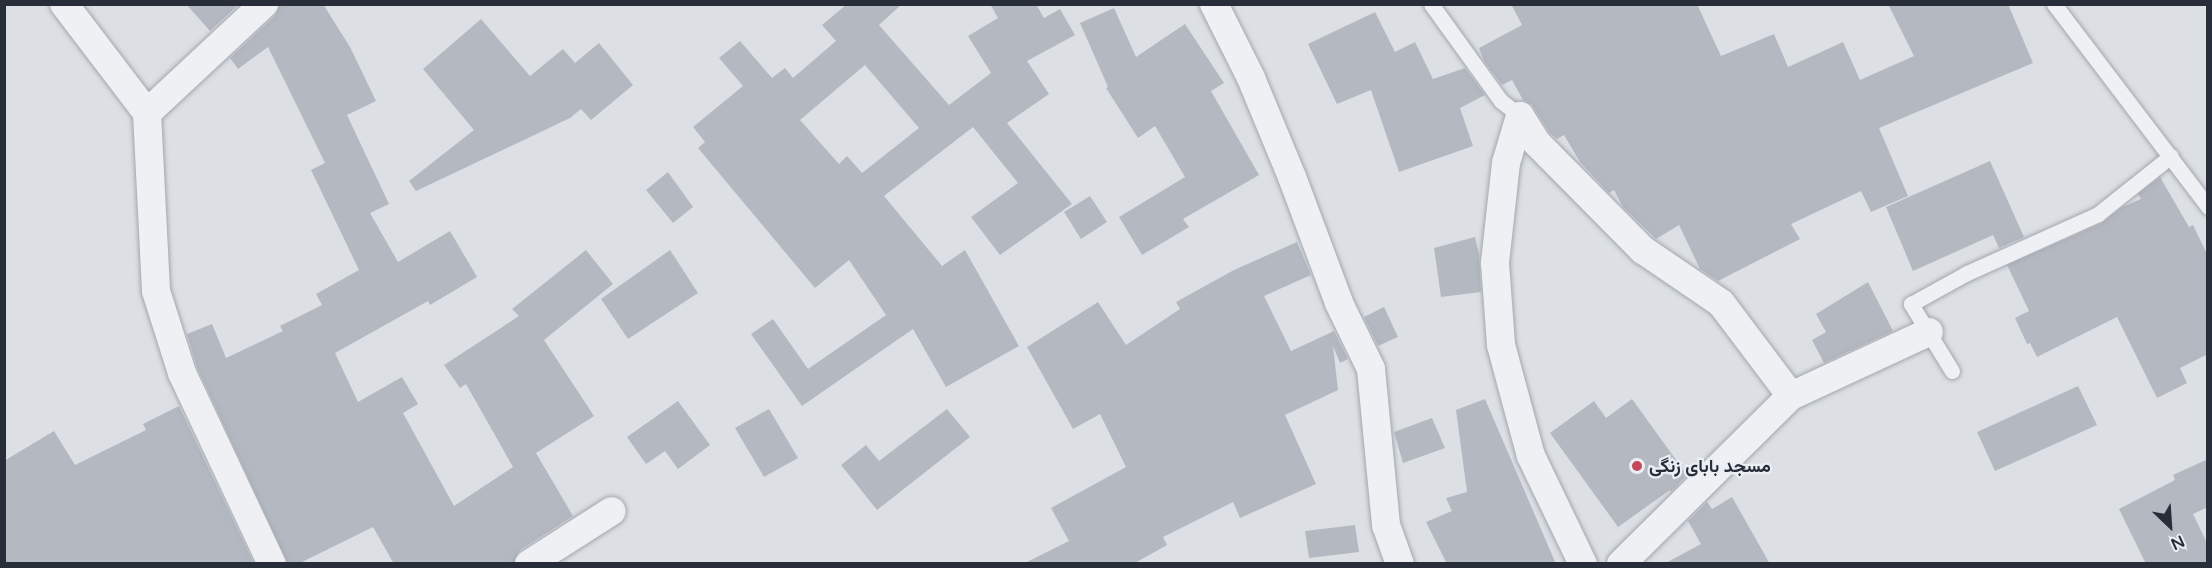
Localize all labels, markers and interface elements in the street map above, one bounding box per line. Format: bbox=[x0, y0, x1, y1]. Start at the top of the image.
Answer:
place label: مسجد بابای زنگی bbox=[1649, 455, 1771, 477]
marker: مسجد بابای زنگی bbox=[1630, 459, 1644, 473]
north arrow bbox=[2140, 496, 2200, 556]
text: N bbox=[2168, 531, 2188, 554]

